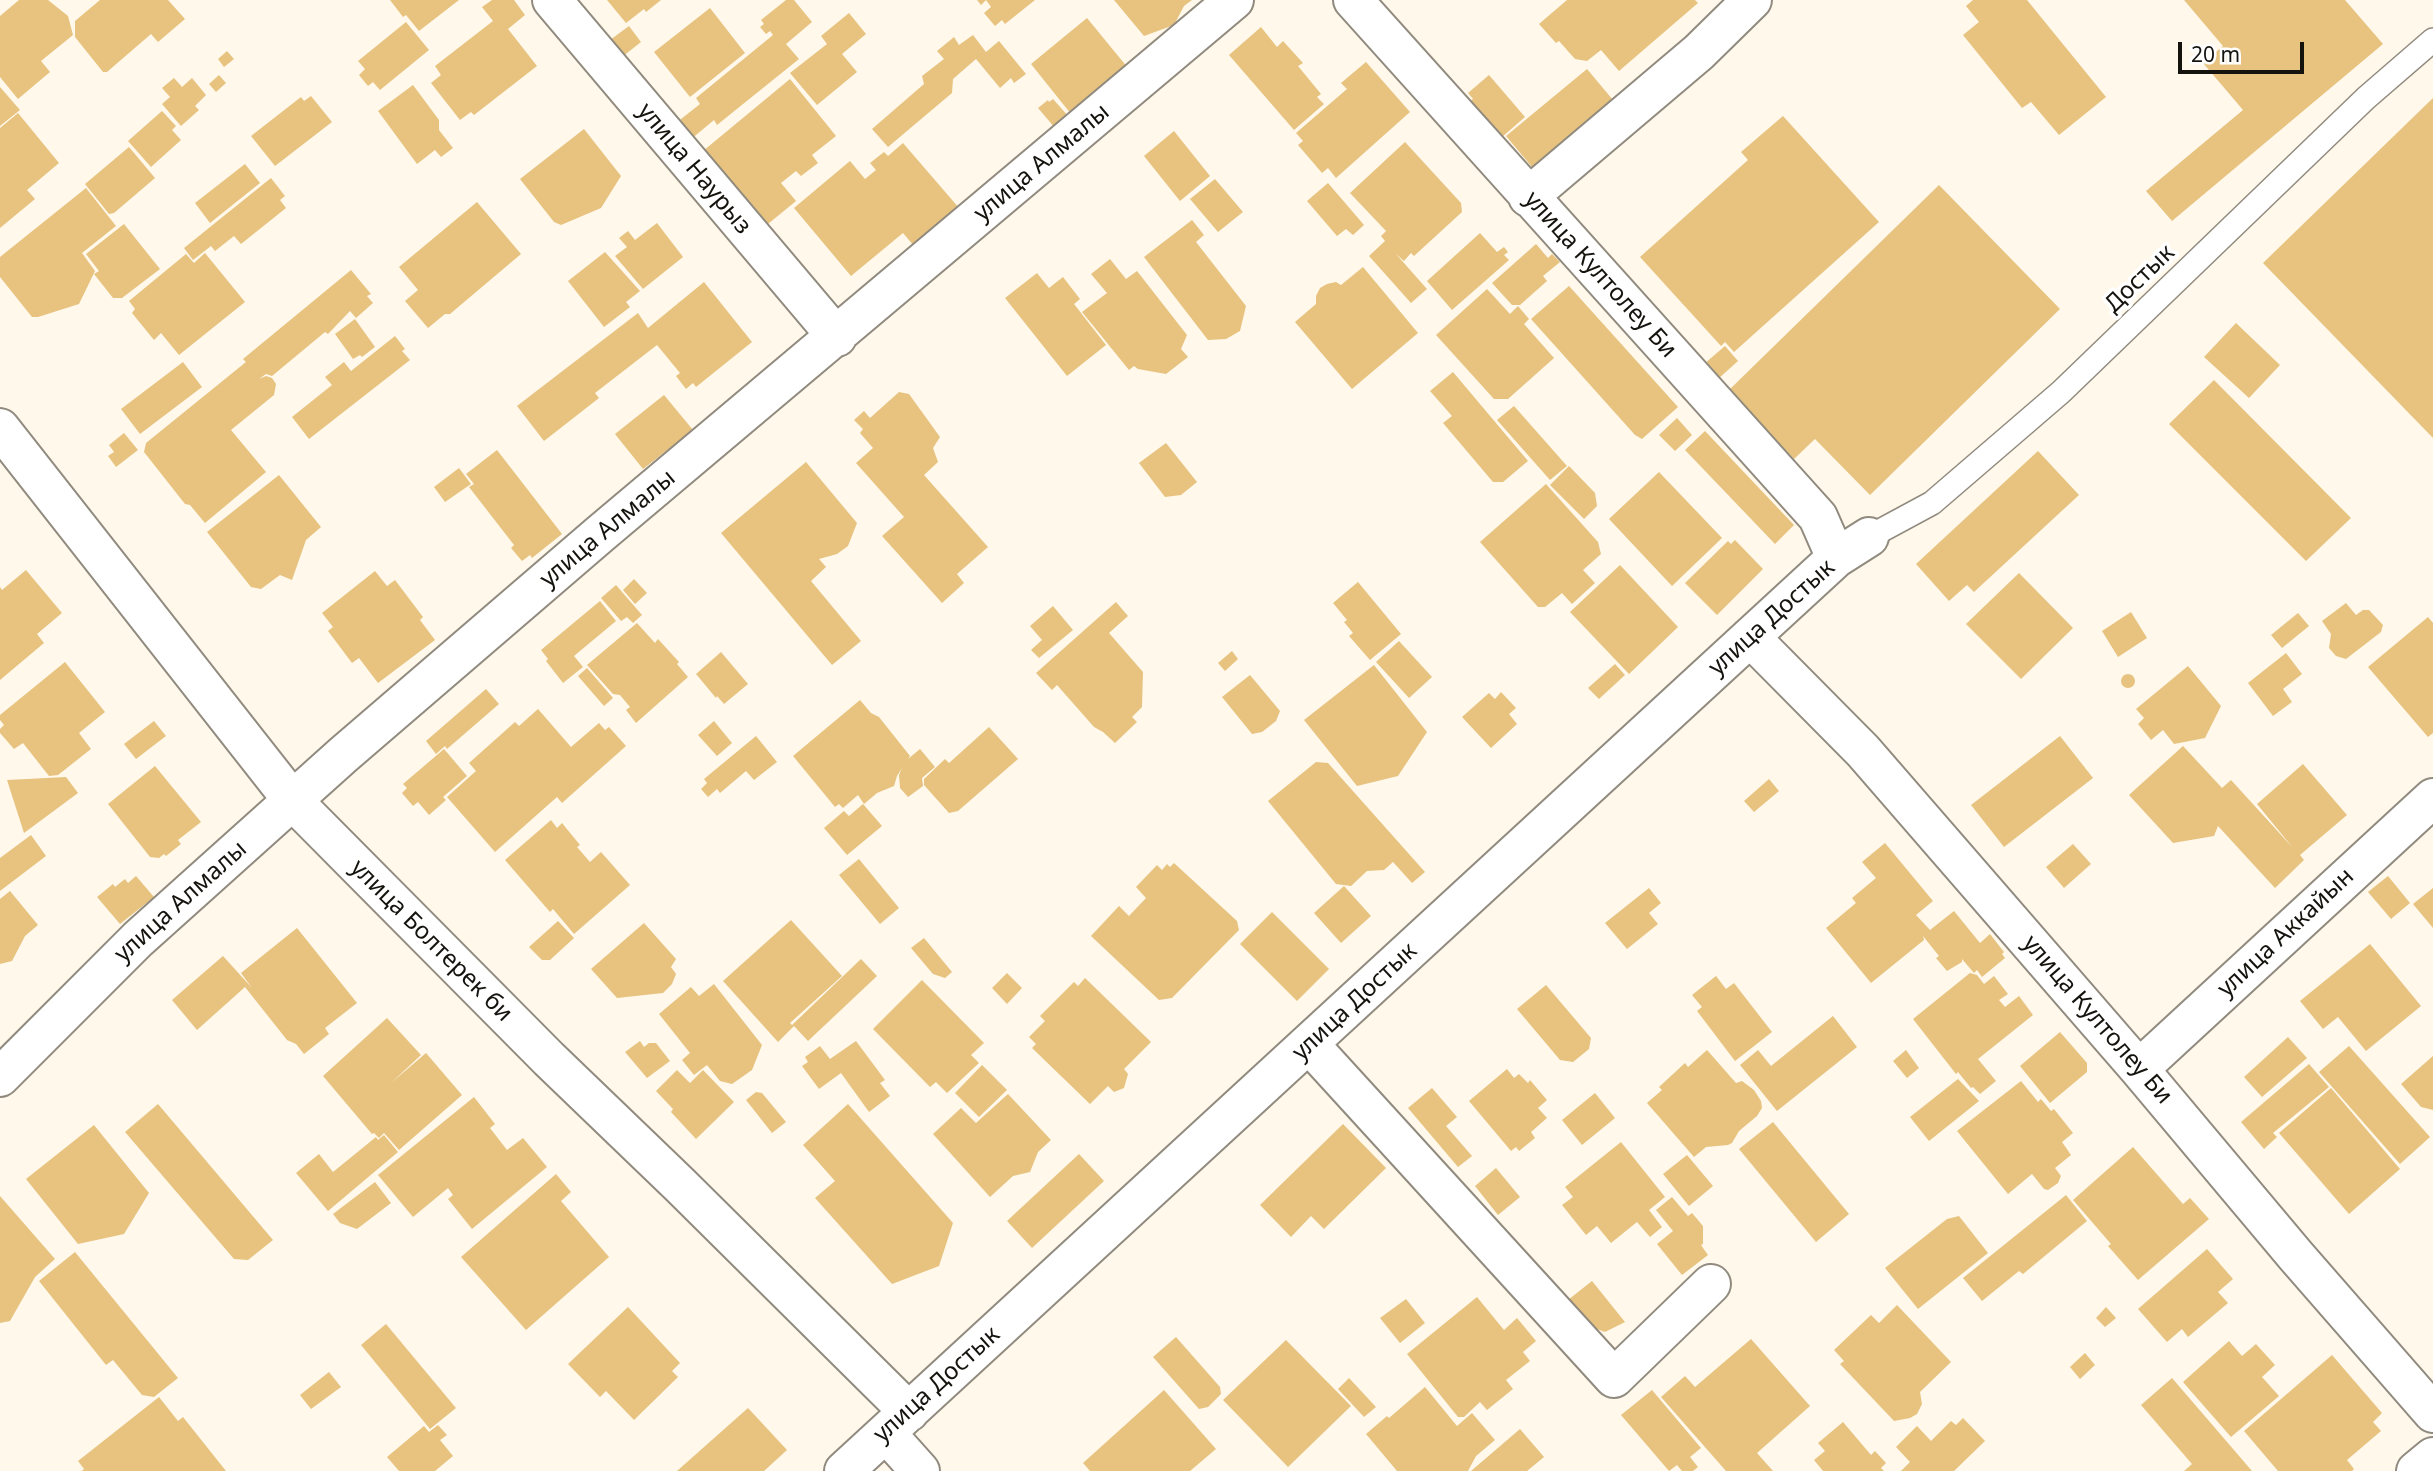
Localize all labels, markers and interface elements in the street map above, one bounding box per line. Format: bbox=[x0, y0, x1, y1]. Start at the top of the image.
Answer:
scale bar bbox=[2181, 28, 2307, 72]
text: 20 m bbox=[2191, 40, 2240, 68]
street label: улица Наурыз bbox=[631, 98, 757, 240]
street label: улица Алмалы bbox=[968, 98, 1116, 228]
street label: улица Култолеу Би bbox=[1518, 186, 1682, 364]
street label: Достык bbox=[2099, 239, 2181, 319]
street label: улица Алмалы bbox=[534, 464, 682, 594]
street label: улица Достык bbox=[1703, 554, 1841, 682]
street label: улица Алмалы bbox=[109, 835, 253, 969]
street label: улица Болтерек би bbox=[344, 854, 518, 1028]
street label: улица Аккайын bbox=[2212, 863, 2360, 1003]
street label: улица Култолеу Би bbox=[2016, 930, 2178, 1110]
street label: улица Достык bbox=[1287, 937, 1423, 1067]
street label: улица Достык bbox=[868, 1321, 1006, 1449]

